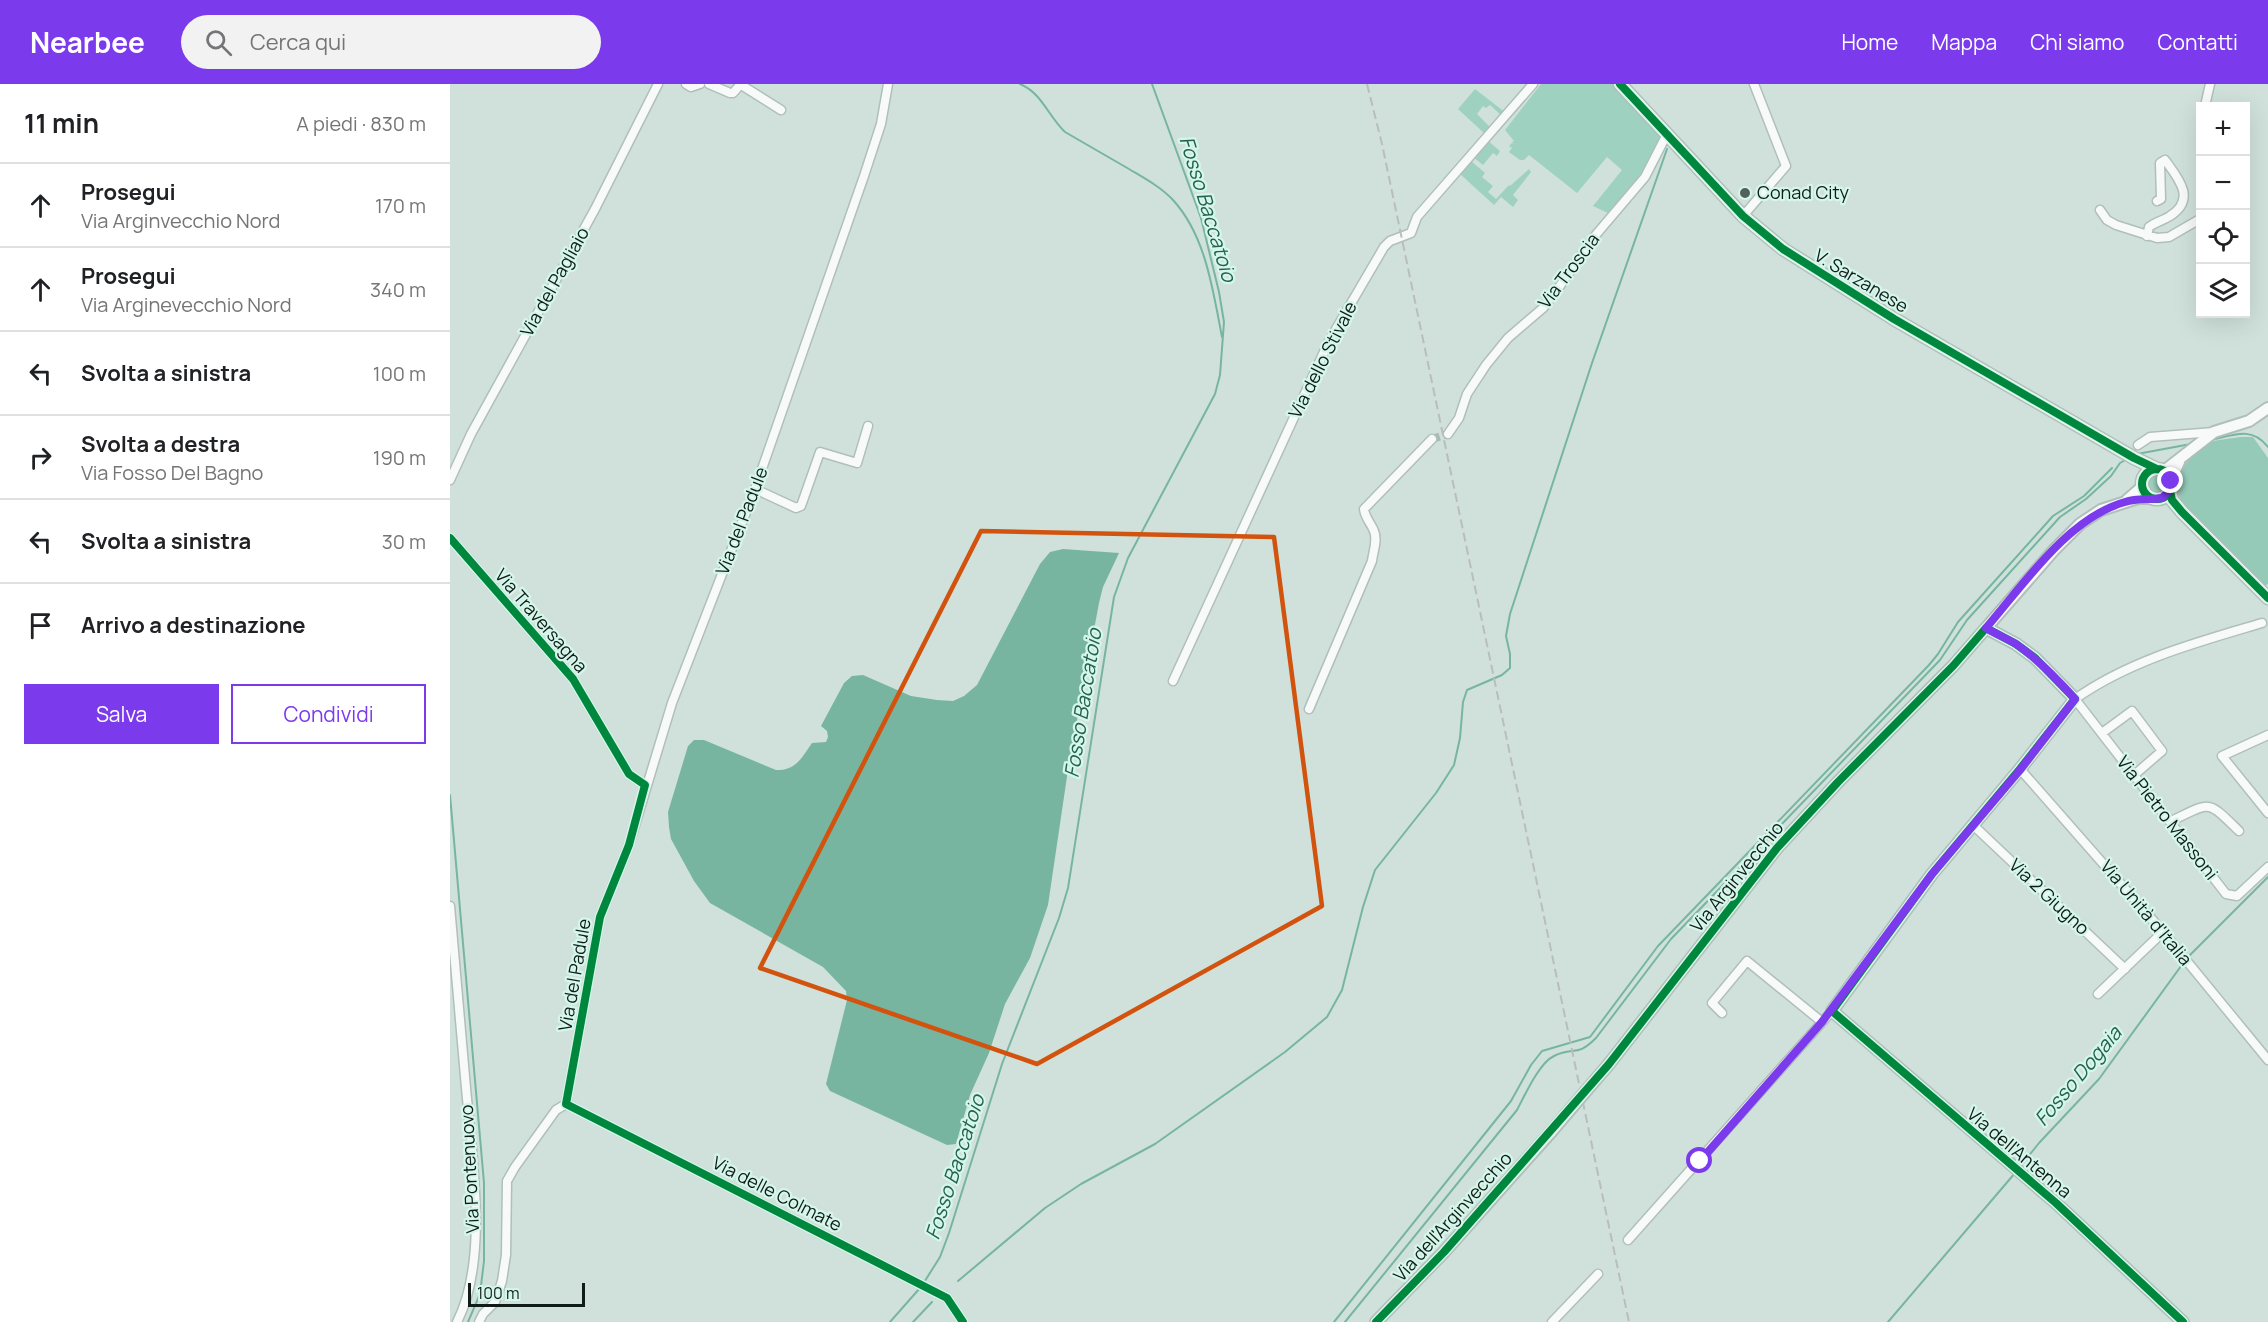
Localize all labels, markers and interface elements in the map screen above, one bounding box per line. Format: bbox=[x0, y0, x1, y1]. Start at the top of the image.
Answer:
search box bbox=[181, 15, 601, 69]
text: Nearbee bbox=[30, 23, 145, 61]
icon: search bbox=[202, 26, 235, 59]
text: Cerca qui bbox=[250, 27, 346, 57]
text: Home bbox=[1841, 28, 1898, 56]
text: Mappa bbox=[1931, 28, 1997, 56]
text: Chi siamo bbox=[2030, 28, 2125, 56]
text: Contatti bbox=[2158, 28, 2238, 56]
map controls bbox=[2196, 102, 2250, 318]
button: + bbox=[2196, 102, 2250, 156]
text: 11 min bbox=[24, 105, 99, 141]
text: A piedi · 830 m bbox=[296, 110, 426, 137]
water label: Fosso Baccatoio bbox=[1174, 133, 1244, 286]
button: − bbox=[2196, 156, 2250, 210]
text: Prosegui bbox=[81, 177, 176, 207]
place label: Conad City bbox=[1757, 180, 1850, 204]
marker: Conad City bbox=[1738, 186, 1752, 200]
icon: ahead bbox=[24, 189, 57, 222]
text: 170 m bbox=[375, 192, 426, 219]
text: Via Arginvecchio Nord bbox=[81, 207, 280, 234]
button: locate bbox=[2196, 210, 2250, 264]
street label: Via del Pagliaio bbox=[514, 222, 594, 341]
street label: Via Troscia bbox=[1532, 228, 1604, 313]
street label: V. Sarzanese bbox=[1810, 243, 1913, 318]
text: Prosegui bbox=[81, 261, 176, 291]
button: layers bbox=[2196, 264, 2250, 318]
icon: ahead bbox=[24, 273, 57, 306]
text: 340 m bbox=[370, 276, 426, 303]
text: Via Arginevecchio Nord bbox=[81, 291, 292, 318]
street label: Via dello Stivale bbox=[1282, 297, 1362, 422]
icon: left bbox=[24, 357, 57, 390]
text: Svolta a sinistra bbox=[81, 358, 251, 388]
text: 100 m bbox=[373, 360, 426, 387]
text: Svolta a destra bbox=[81, 429, 240, 459]
icon: right bbox=[24, 441, 57, 474]
text: 190 m bbox=[373, 444, 426, 471]
text: Via Fosso Del Bagno bbox=[81, 459, 263, 486]
street label: Via del Padule bbox=[709, 463, 773, 578]
route end bbox=[2157, 467, 2183, 493]
icon: left bbox=[24, 525, 57, 558]
text: Svolta a sinistra bbox=[81, 526, 251, 556]
text: 30 m bbox=[382, 528, 426, 555]
street label: Via Traversagna bbox=[490, 563, 594, 677]
icon: arrive bbox=[24, 609, 57, 642]
text: Arrivo a destinazione bbox=[81, 610, 305, 640]
water label: Fosso Baccatoio bbox=[1057, 625, 1108, 779]
button: Salva bbox=[24, 684, 219, 744]
button: Condividi bbox=[231, 684, 426, 744]
street label: Via Pietro Massoni bbox=[2112, 750, 2224, 884]
street label: Via Arginvecchio bbox=[1684, 816, 1788, 937]
street label: Via 2 Giugno bbox=[2004, 853, 2095, 940]
street label: Via Unità d'Italia bbox=[2095, 854, 2198, 970]
street label: Via del Padule bbox=[552, 917, 596, 1033]
water label: Fosso Dogaia bbox=[2028, 1019, 2128, 1131]
water label: Fosso Baccatoio bbox=[918, 1090, 991, 1243]
street label: Via dell'Antenna bbox=[1962, 1101, 2077, 1203]
street label: Via Pontenuovo bbox=[454, 1104, 484, 1234]
street label: Via dell'Arginvecchio bbox=[1388, 1146, 1517, 1286]
route start bbox=[1686, 1147, 1712, 1173]
street label: Via delle Colmate bbox=[709, 1150, 846, 1236]
scale bar bbox=[468, 1280, 585, 1308]
text: 100 m bbox=[477, 1282, 520, 1304]

